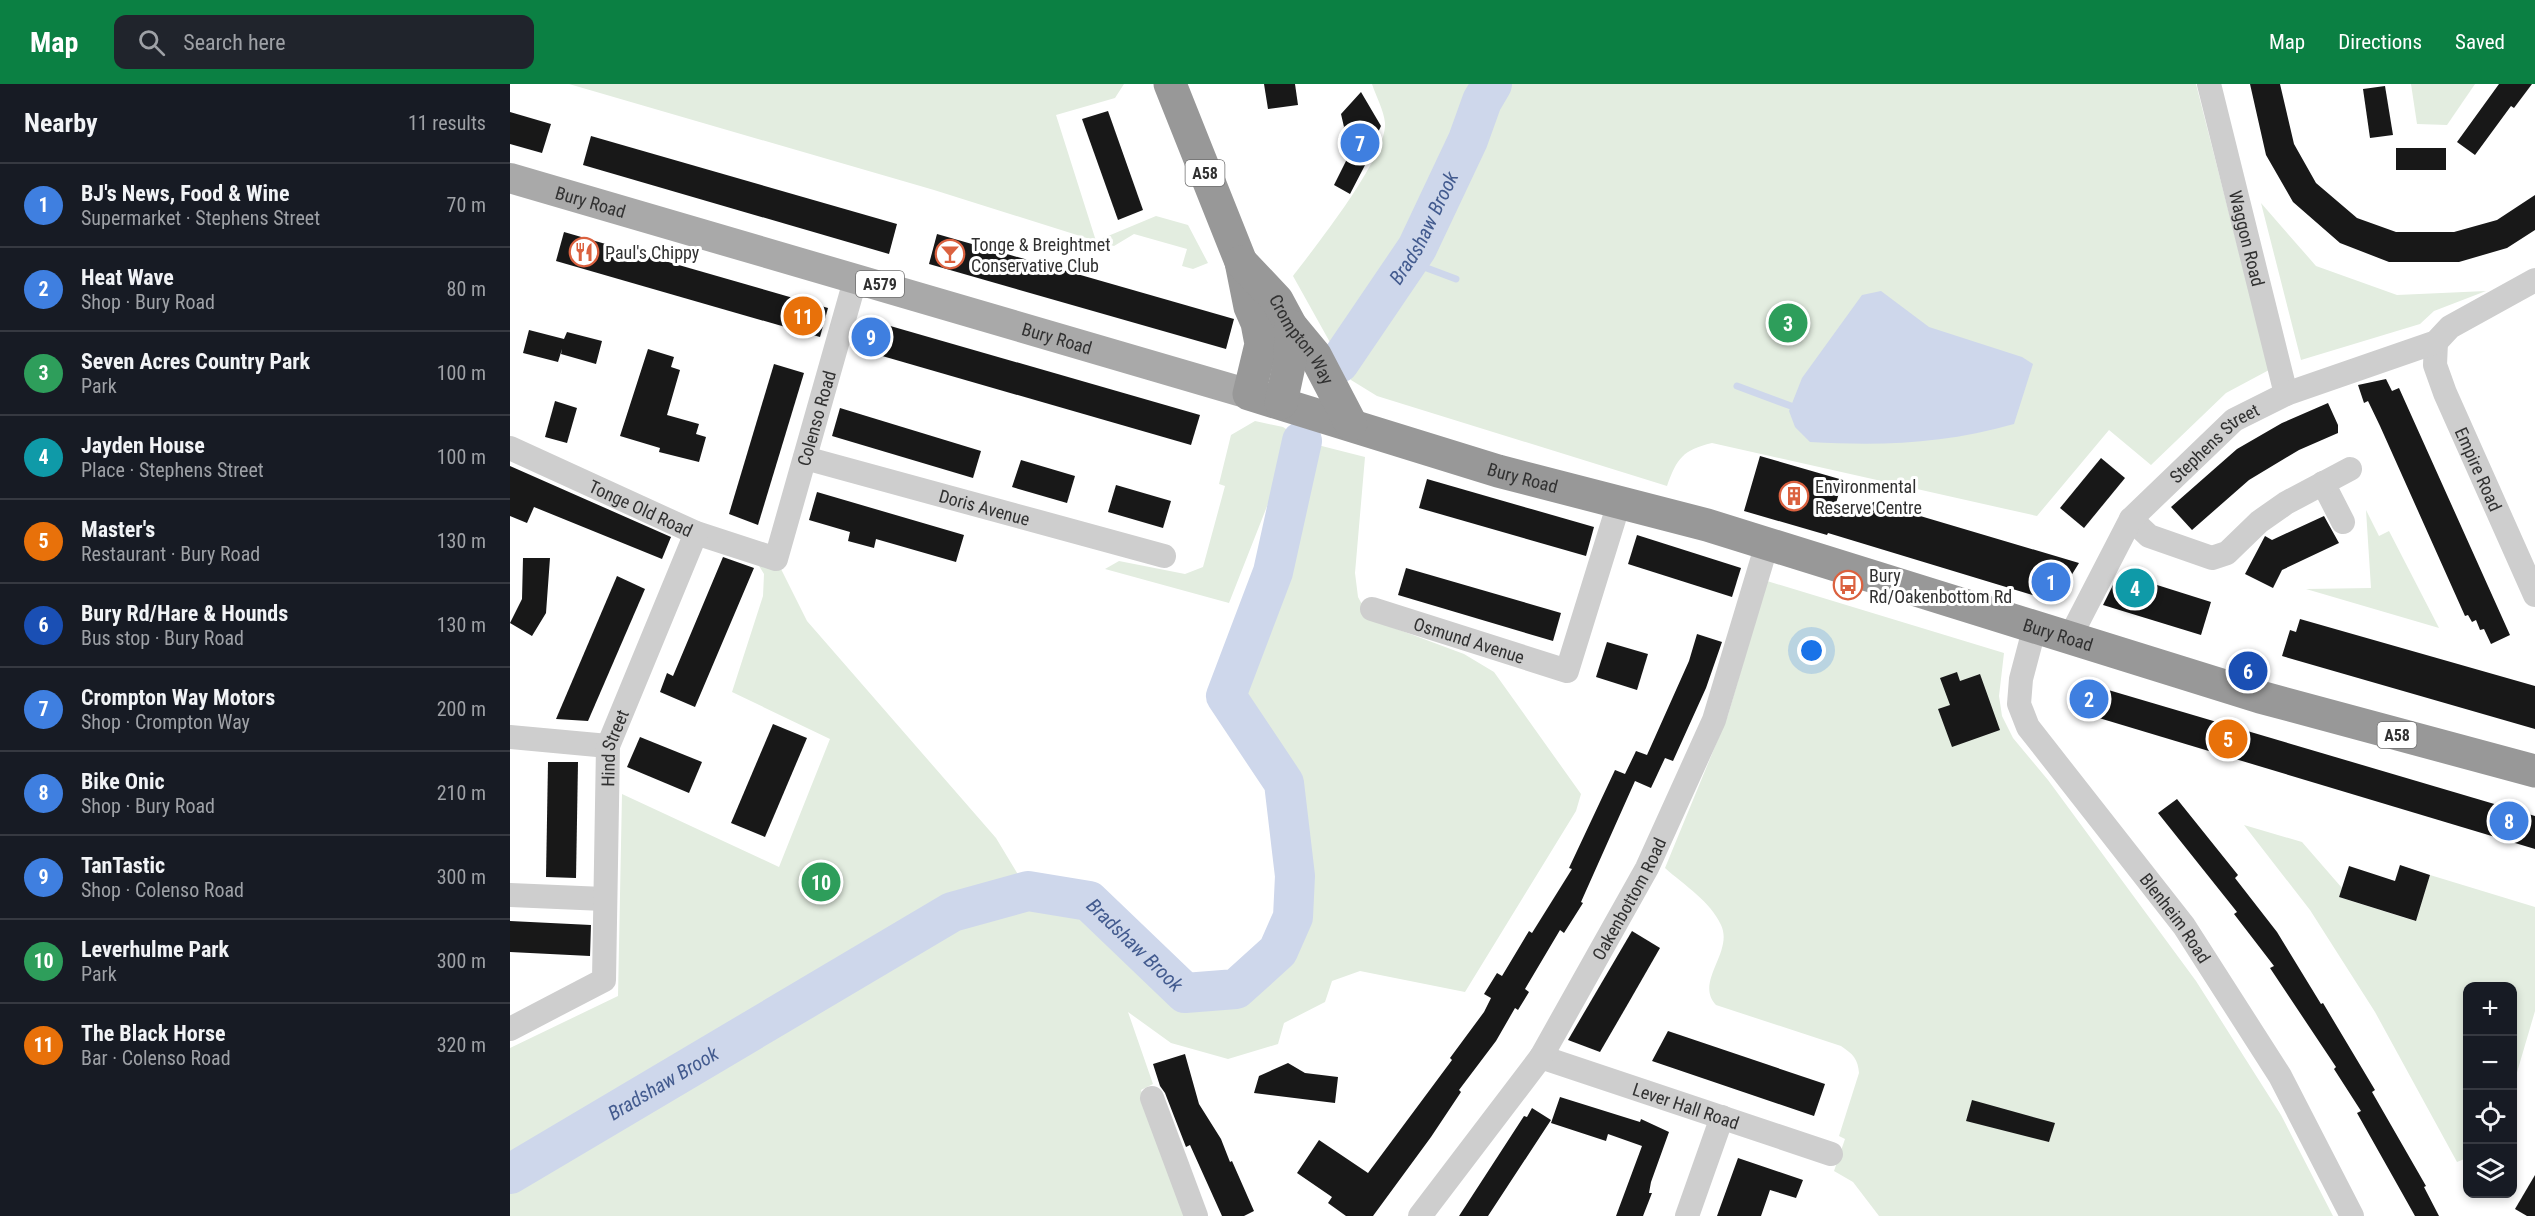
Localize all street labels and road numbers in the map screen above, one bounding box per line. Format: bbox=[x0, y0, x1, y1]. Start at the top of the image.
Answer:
road number: A58 bbox=[1186, 160, 1224, 186]
street label: Bury Road bbox=[553, 181, 628, 222]
street label: Waggon Road bbox=[2225, 188, 2269, 288]
road number: A579 bbox=[856, 271, 904, 297]
street label: Crompton Way bbox=[1265, 291, 1339, 388]
street label: Bury Road bbox=[1020, 318, 1095, 358]
street label: Colenso Road bbox=[792, 368, 839, 468]
street label: Stephens Street bbox=[2165, 399, 2262, 487]
street label: Empire Road bbox=[2451, 424, 2507, 514]
street label: Bury Road bbox=[1485, 458, 1560, 497]
street label: Tonge Old Road bbox=[586, 475, 696, 541]
street label: Doris Avenue bbox=[937, 485, 1032, 529]
street label: Osmund Avenue bbox=[1411, 612, 1527, 667]
street label: Bury Road bbox=[2021, 613, 2096, 655]
street label: Hind Street bbox=[597, 706, 632, 787]
road number: A58 bbox=[2378, 722, 2416, 748]
street label: Oakenbottom Road bbox=[1587, 834, 1670, 963]
street label: Blenheim Road bbox=[2136, 869, 2215, 967]
street label: Lever Hall Road bbox=[1630, 1078, 1742, 1133]

